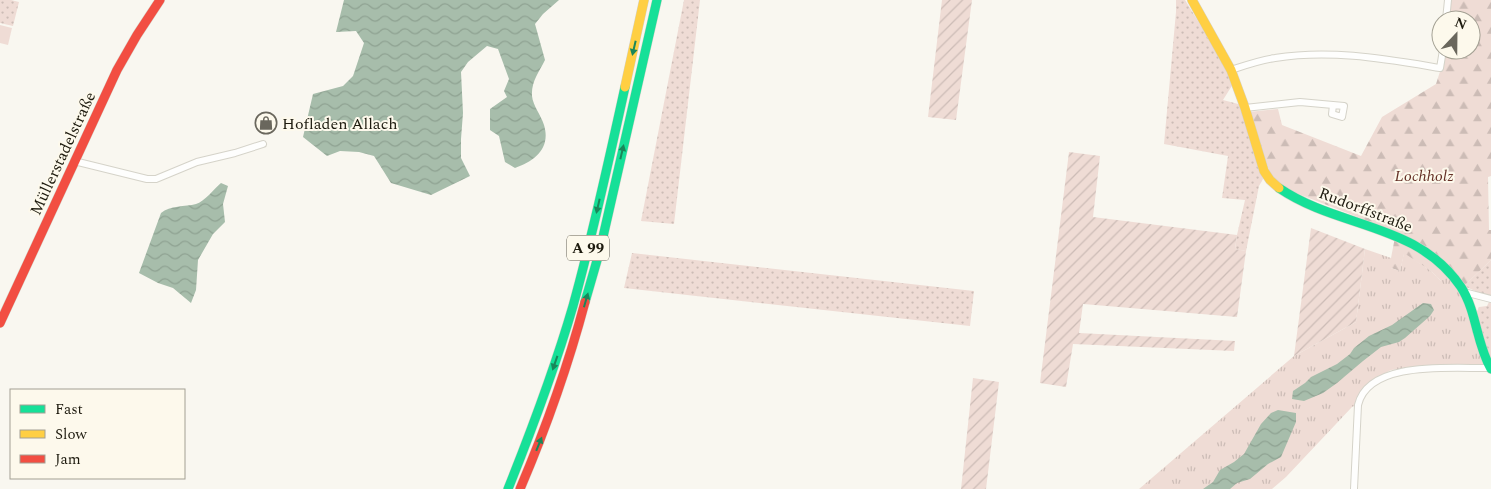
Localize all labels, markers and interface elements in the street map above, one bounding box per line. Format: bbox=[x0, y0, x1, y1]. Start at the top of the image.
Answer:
north arrow bbox=[1431, 10, 1481, 60]
text: N bbox=[1451, 12, 1470, 35]
one-way arrow bbox=[629, 40, 637, 56]
street label: Müllerstadelstraße bbox=[24, 88, 102, 219]
shop icon: Hofladen Allach bbox=[254, 111, 278, 135]
place label: Hofladen Allach bbox=[282, 112, 398, 136]
one-way arrow bbox=[618, 144, 626, 159]
park label: Lochholz bbox=[1394, 164, 1454, 188]
street label: Rudorffstraße bbox=[1315, 181, 1416, 239]
one-way arrow bbox=[594, 199, 602, 214]
road number: A 99 bbox=[567, 236, 609, 260]
one-way arrow bbox=[582, 293, 590, 308]
one-way arrow bbox=[550, 355, 558, 370]
legend bbox=[10, 389, 185, 479]
text: Fast bbox=[55, 398, 83, 421]
text: Slow bbox=[55, 423, 87, 446]
one-way arrow bbox=[535, 436, 543, 451]
text: Jam bbox=[55, 448, 81, 471]

